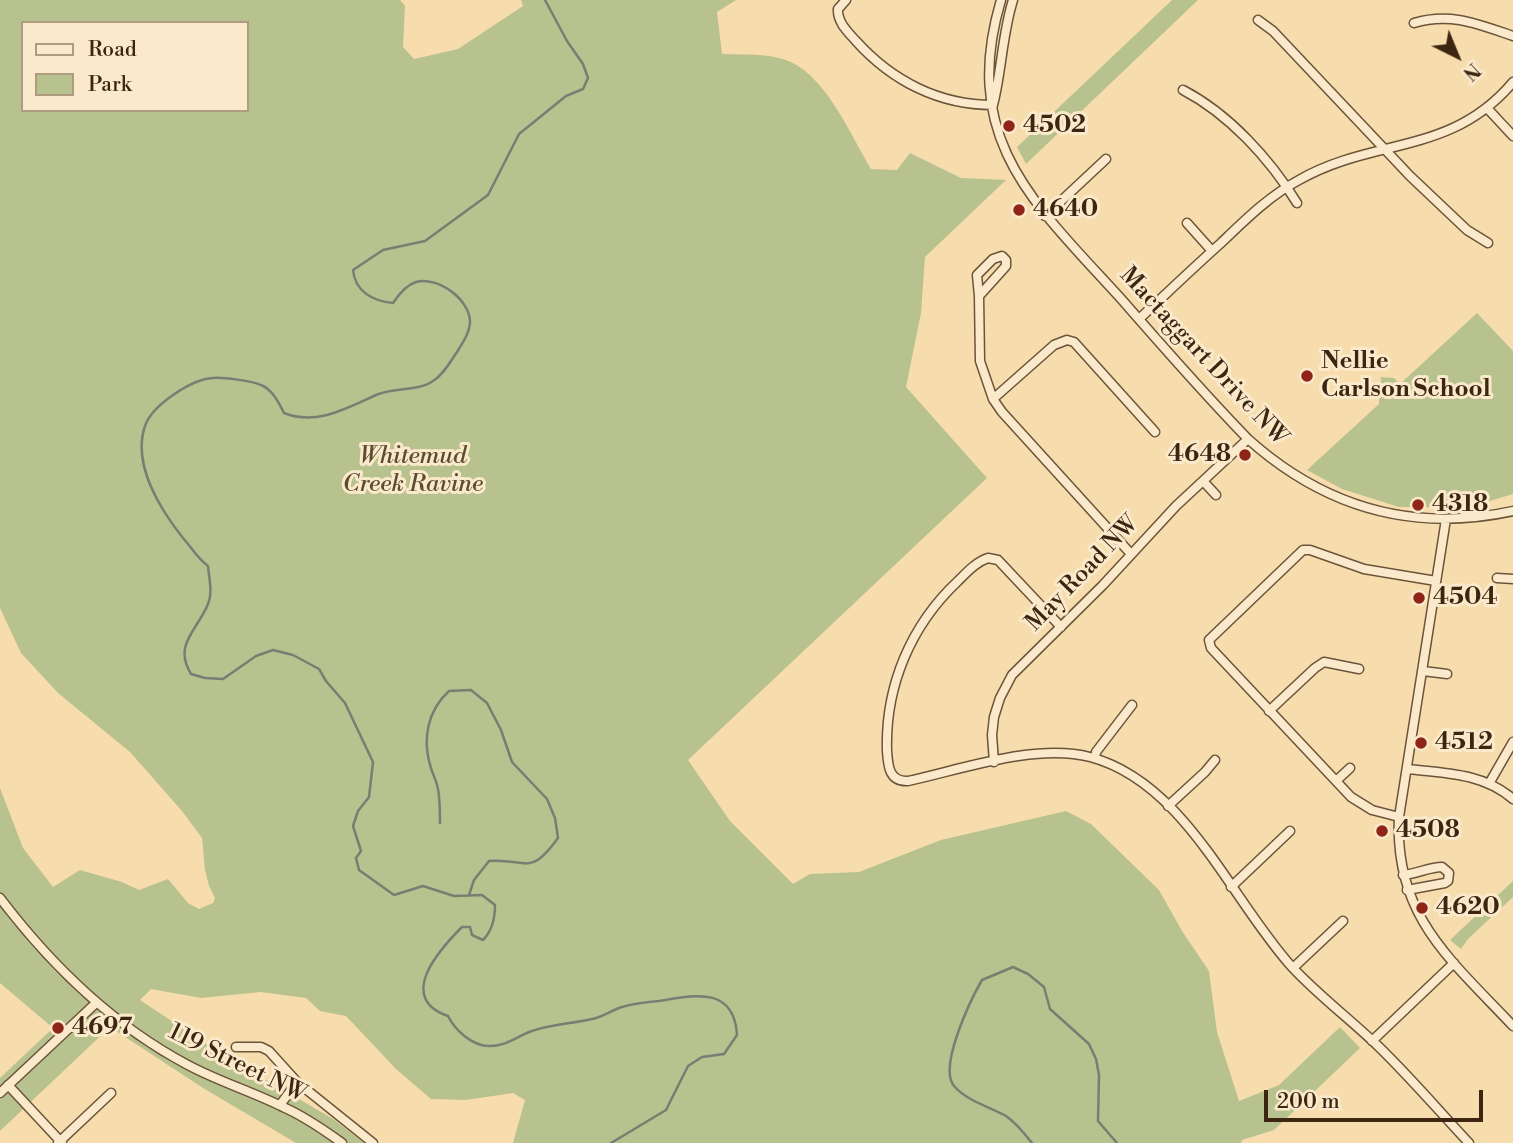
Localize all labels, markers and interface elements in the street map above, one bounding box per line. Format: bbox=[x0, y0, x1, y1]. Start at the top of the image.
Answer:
legend bbox=[21, 21, 248, 112]
north arrow bbox=[1422, 21, 1492, 91]
text: Road bbox=[88, 37, 137, 63]
text: N bbox=[1458, 57, 1485, 85]
text: Park bbox=[88, 72, 132, 98]
place label: 4502 bbox=[1023, 112, 1086, 140]
marker: 4502 bbox=[1001, 118, 1017, 134]
place label: 4640 bbox=[1033, 196, 1098, 224]
marker: 4640 bbox=[1011, 202, 1027, 218]
street label: Mactaggart Drive NW bbox=[1113, 262, 1293, 452]
place label: Nellie Carlson School bbox=[1321, 348, 1491, 404]
marker: Nellie Carlson School bbox=[1299, 368, 1315, 384]
place label: 4648 bbox=[1168, 441, 1231, 469]
park label: Whitemud Creek Ravine bbox=[343, 443, 483, 499]
marker: 4648 bbox=[1237, 447, 1253, 463]
place label: 4318 bbox=[1432, 491, 1488, 519]
marker: 4318 bbox=[1410, 497, 1426, 513]
street label: May Road NW bbox=[1021, 510, 1145, 638]
place label: 4504 bbox=[1433, 584, 1497, 612]
marker: 4504 bbox=[1411, 590, 1427, 606]
place label: 4512 bbox=[1435, 729, 1493, 757]
marker: 4512 bbox=[1413, 735, 1429, 751]
place label: 4508 bbox=[1396, 817, 1460, 845]
marker: 4508 bbox=[1374, 823, 1390, 839]
place label: 4620 bbox=[1436, 894, 1500, 922]
marker: 4620 bbox=[1414, 900, 1430, 916]
place label: 4697 bbox=[72, 1014, 132, 1042]
street label: 119 Street NW bbox=[163, 1018, 311, 1110]
marker: 4697 bbox=[50, 1020, 66, 1036]
scale bar bbox=[1268, 1076, 1487, 1120]
text: 200 m bbox=[1277, 1089, 1340, 1115]

